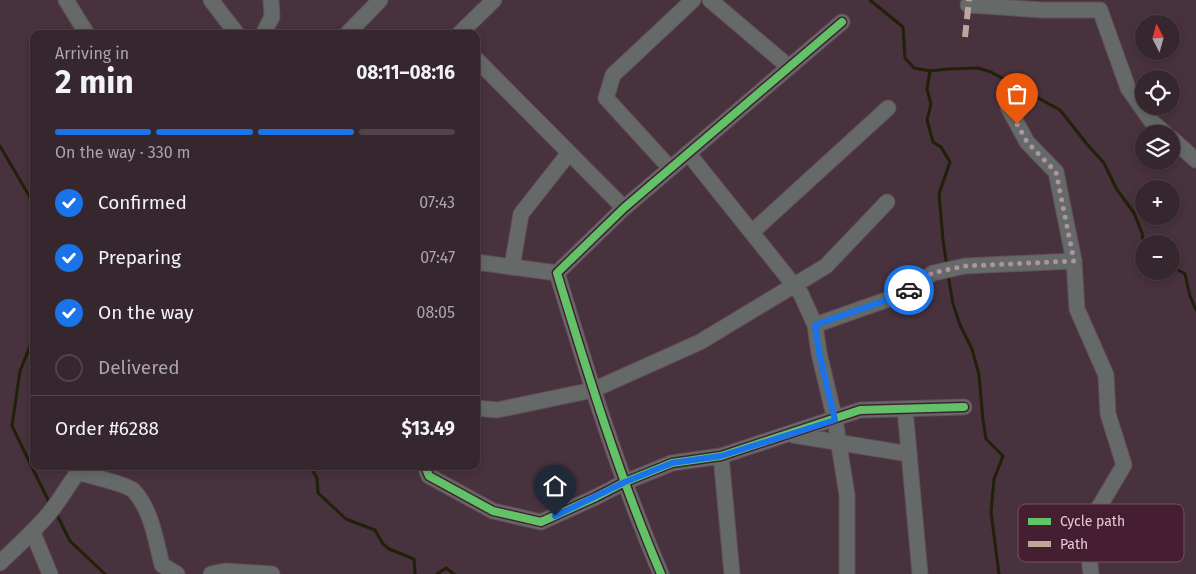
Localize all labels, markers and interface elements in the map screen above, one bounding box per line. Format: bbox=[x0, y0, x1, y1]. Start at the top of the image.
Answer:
north arrow bbox=[1135, 15, 1180, 60]
map controls bbox=[1135, 15, 1180, 280]
text: Arriving in bbox=[55, 44, 129, 63]
text: 08:11–08:16 bbox=[356, 61, 455, 84]
text: 2 min bbox=[55, 63, 134, 101]
button: locate bbox=[1135, 70, 1180, 115]
pin bbox=[996, 73, 1038, 124]
icon: bag bbox=[1003, 80, 1031, 108]
button: layers bbox=[1135, 125, 1180, 170]
text: On the way · 330 m bbox=[55, 143, 191, 162]
button: + bbox=[1135, 180, 1180, 225]
icon: check bbox=[55, 189, 83, 217]
text: Confirmed bbox=[98, 191, 187, 214]
text: 07:43 bbox=[419, 193, 455, 212]
button: − bbox=[1135, 235, 1180, 280]
icon: check bbox=[55, 244, 83, 272]
text: Preparing bbox=[98, 246, 181, 269]
text: 07:47 bbox=[420, 248, 455, 267]
courier bbox=[884, 265, 934, 315]
icon: car bbox=[895, 276, 923, 304]
icon: check bbox=[55, 299, 83, 327]
text: On the way bbox=[98, 301, 194, 324]
text: 08:05 bbox=[416, 303, 455, 322]
text: Delivered bbox=[98, 356, 180, 379]
text: Order #6288 bbox=[55, 417, 159, 440]
text: $13.49 bbox=[401, 417, 455, 440]
pin bbox=[534, 465, 576, 516]
icon: home bbox=[541, 472, 569, 500]
legend bbox=[1018, 504, 1184, 562]
text: Cycle path bbox=[1060, 513, 1125, 530]
text: Path bbox=[1060, 536, 1088, 553]

